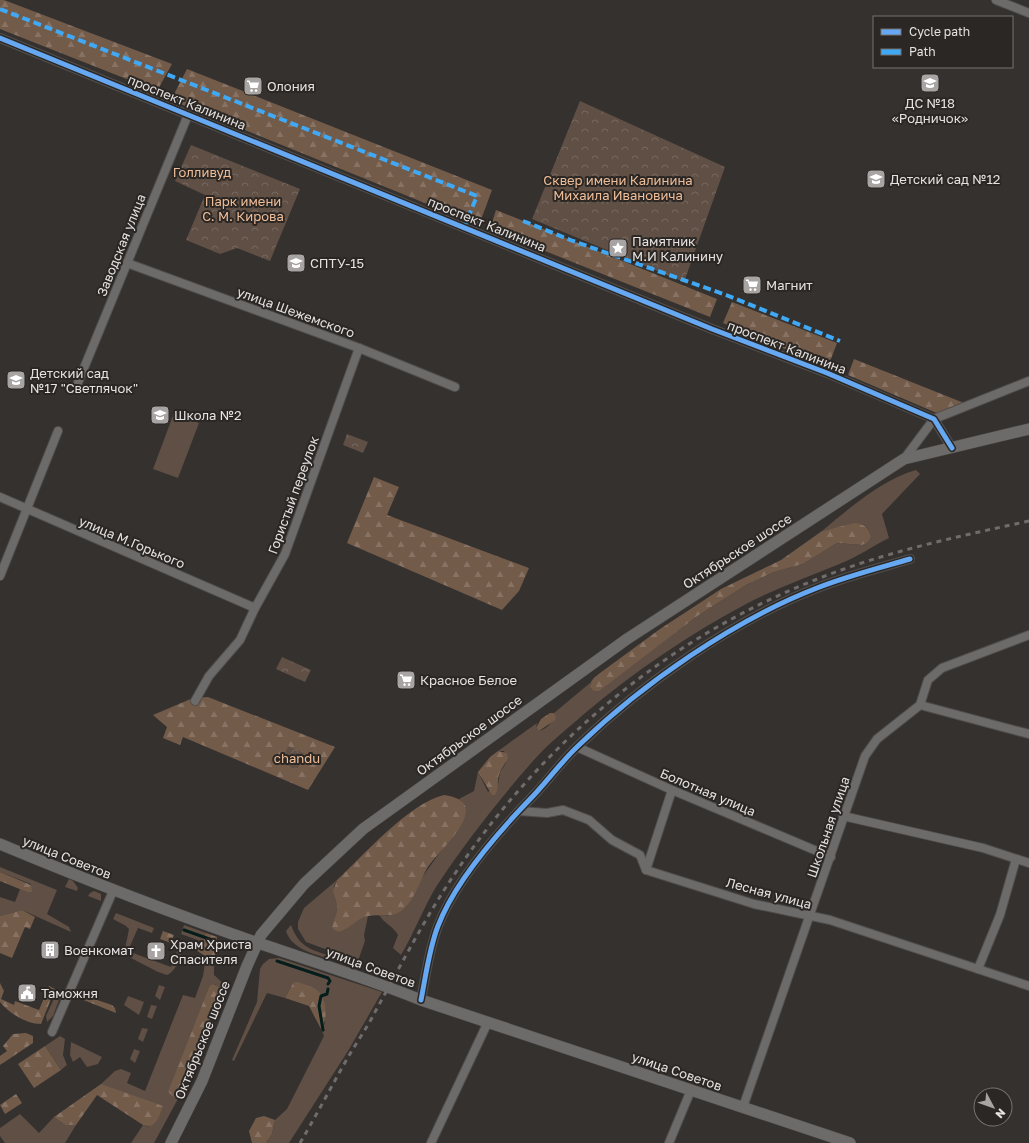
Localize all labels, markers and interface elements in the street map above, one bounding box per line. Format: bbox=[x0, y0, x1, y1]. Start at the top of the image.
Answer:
legend bbox=[873, 16, 1013, 68]
text: Cycle path bbox=[909, 24, 970, 39]
text: Path bbox=[909, 44, 936, 59]
street label: проспект Калинина bbox=[126, 71, 248, 133]
school or university icon: ДС №18 «Родничок» bbox=[919, 72, 941, 94]
supermarket icon: Олония bbox=[242, 75, 264, 97]
place label: Олония bbox=[267, 78, 315, 94]
place label: ДС №18 «Родничок» bbox=[892, 95, 968, 126]
park label: Голливуд bbox=[173, 164, 231, 180]
school or university icon: Детский сад №12 bbox=[865, 168, 887, 190]
place label: Детский сад №12 bbox=[890, 171, 1000, 187]
park label: Сквер имени Калинина Михаила Ивановича bbox=[543, 172, 693, 203]
street label: Заводская улица bbox=[93, 191, 149, 299]
park label: Парк имени С. М. Кирова bbox=[202, 193, 284, 224]
street label: проспект Калинина bbox=[426, 193, 548, 255]
place label: Памятник М.И Калинину bbox=[632, 233, 724, 264]
place icon: Памятник М.И Калинину bbox=[607, 237, 629, 259]
school or university icon: СПТУ-15 bbox=[285, 252, 307, 274]
place label: СПТУ-15 bbox=[310, 255, 364, 271]
supermarket icon: Магнит bbox=[741, 274, 763, 296]
place label: Магнит bbox=[766, 277, 813, 293]
street label: улица Шежемского bbox=[235, 283, 357, 341]
street label: проспект Калинина bbox=[725, 317, 849, 377]
place label: Детский сад №17 "Светлячок" bbox=[30, 365, 138, 396]
school or university icon: Детский сад №17 "Светлячок" bbox=[5, 369, 27, 391]
school or university icon: Школа №2 bbox=[149, 404, 171, 426]
place label: Школа №2 bbox=[174, 407, 241, 423]
street label: Гористый переулок bbox=[264, 433, 322, 556]
street label: Октябрьское шоссе bbox=[680, 510, 794, 592]
street label: улица М.Горького bbox=[77, 512, 188, 572]
supermarket icon: Красное Белое bbox=[395, 669, 417, 691]
place label: Красное Белое bbox=[420, 672, 517, 688]
street label: Октябрьское шоссе bbox=[413, 691, 525, 779]
park label: chandu bbox=[274, 750, 320, 766]
street label: Болотная улица bbox=[658, 765, 758, 819]
street label: Школьная улица bbox=[803, 774, 853, 880]
street label: улица Советов bbox=[20, 832, 114, 882]
street label: Лесная улица bbox=[724, 874, 814, 912]
place label: Храм Христа Спасителя bbox=[170, 936, 252, 967]
building icon: Военкомат bbox=[39, 939, 61, 961]
church icon: Храм Христа Спасителя bbox=[145, 940, 167, 962]
place label: Военкомат bbox=[64, 942, 135, 958]
street label: улица Советов bbox=[324, 943, 418, 991]
street label: Октябрьское шоссе bbox=[171, 978, 233, 1102]
public building icon: Таможня bbox=[16, 982, 38, 1004]
place label: Таможня bbox=[41, 985, 98, 1001]
street label: улица Советов bbox=[630, 1048, 724, 1094]
north arrow bbox=[973, 1087, 1013, 1127]
text: N bbox=[993, 1106, 1009, 1121]

